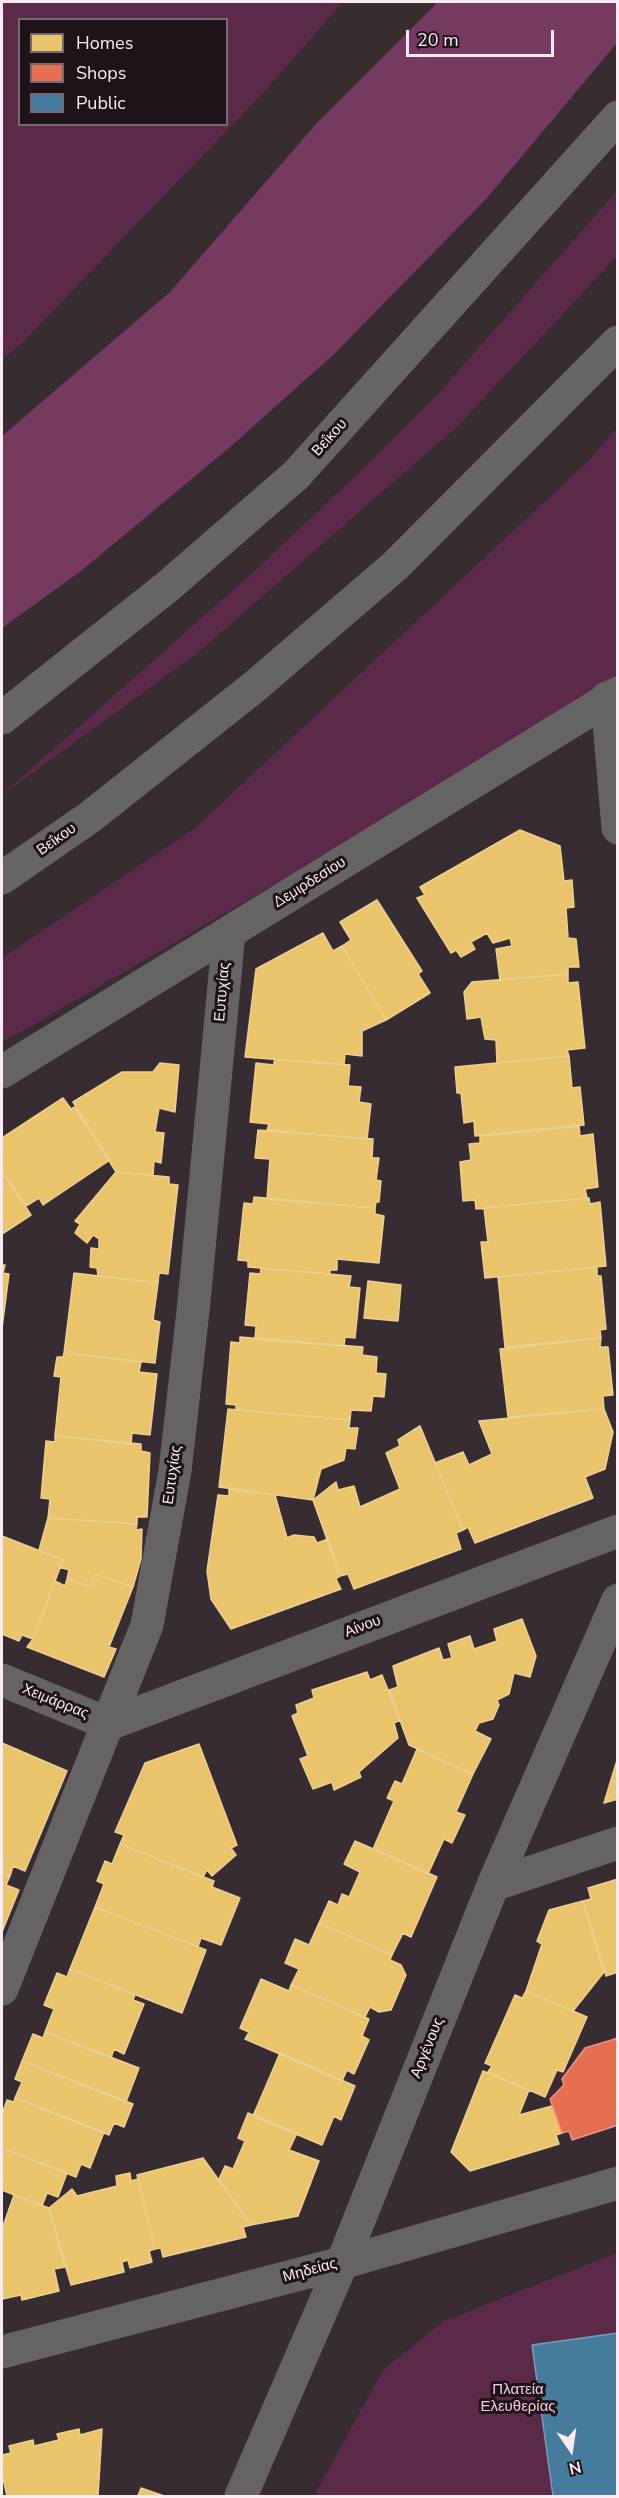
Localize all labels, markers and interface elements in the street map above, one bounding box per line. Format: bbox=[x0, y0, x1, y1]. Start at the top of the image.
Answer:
legend bbox=[18, 18, 228, 126]
scale bar bbox=[409, 18, 558, 56]
text: 20 m bbox=[417, 28, 459, 52]
text: Homes bbox=[76, 31, 133, 55]
text: Shops bbox=[76, 61, 126, 85]
text: Public bbox=[76, 91, 126, 115]
street label: Βεΐκου bbox=[309, 416, 351, 460]
street label: Βεΐκου bbox=[34, 820, 80, 860]
street label: Δεμιρδεσίου bbox=[270, 854, 350, 912]
street label: Ευτυχίας bbox=[211, 962, 235, 1022]
street label: Ευτυχίας bbox=[160, 1444, 186, 1506]
street label: Αίνου bbox=[342, 1612, 384, 1642]
street label: Χειμάρρας bbox=[19, 1681, 91, 1723]
street label: Αργένους bbox=[408, 2015, 448, 2081]
street label: Μηδείας bbox=[281, 2255, 339, 2287]
park label: Πλατεία Ελευθερίας bbox=[480, 2381, 556, 2416]
north arrow bbox=[541, 2420, 601, 2480]
text: N bbox=[567, 2455, 583, 2480]

